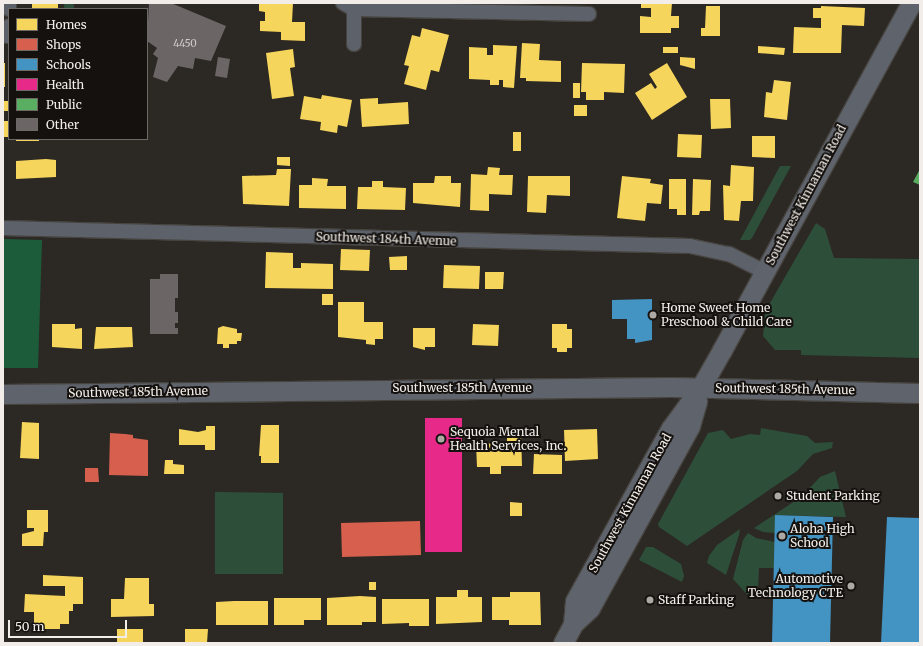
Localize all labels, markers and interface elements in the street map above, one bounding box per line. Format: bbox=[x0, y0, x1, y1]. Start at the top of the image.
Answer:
legend bbox=[8, 8, 148, 140]
text: Homes bbox=[46, 17, 87, 32]
text: Shops bbox=[46, 37, 81, 52]
house number: 4450 bbox=[173, 38, 197, 50]
text: Schools bbox=[46, 57, 91, 72]
text: Health bbox=[46, 77, 84, 92]
text: Public bbox=[46, 97, 82, 112]
text: Other bbox=[46, 117, 79, 132]
street label: Southwest Kinnaman Road bbox=[763, 122, 849, 268]
street label: Southwest 184th Avenue bbox=[315, 229, 457, 249]
place label: Home Sweet Home Preschool & Child Care bbox=[661, 301, 792, 329]
marker: Home Sweet Home Preschool & Child Care bbox=[648, 310, 658, 320]
street label: Southwest 185th Avenue bbox=[392, 381, 532, 395]
street label: Southwest 185th Avenue bbox=[715, 381, 855, 397]
street label: Southwest 185th Avenue bbox=[68, 384, 208, 400]
place label: Sequoia Mental Health Services, Inc. bbox=[450, 425, 566, 453]
street label: Southwest Kinnaman Road bbox=[586, 431, 674, 575]
marker: Sequoia Mental Health Services, Inc. bbox=[435, 433, 447, 445]
place label: Student Parking bbox=[786, 489, 880, 503]
marker: Student Parking bbox=[773, 491, 783, 501]
place label: Aloha High School bbox=[790, 522, 855, 550]
marker: Aloha High School bbox=[777, 531, 787, 541]
place label: Automotive Technology CTE bbox=[748, 572, 843, 600]
marker: Automotive Technology CTE bbox=[846, 581, 856, 591]
place label: Staff Parking bbox=[658, 593, 734, 607]
marker: Staff Parking bbox=[645, 595, 655, 605]
scale bar bbox=[10, 612, 129, 638]
text: 50 m bbox=[15, 619, 44, 634]

